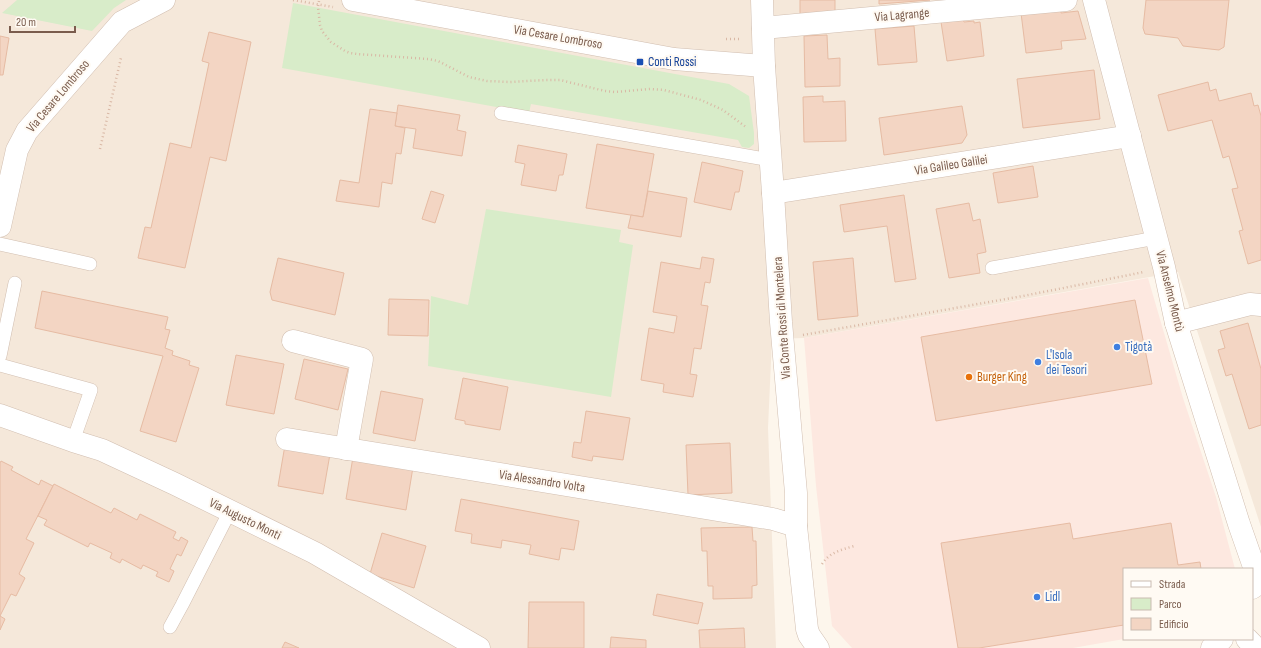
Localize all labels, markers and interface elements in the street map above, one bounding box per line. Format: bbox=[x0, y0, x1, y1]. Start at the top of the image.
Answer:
street label: Via Lagrange bbox=[874, 5, 930, 25]
scale bar bbox=[10, 8, 75, 34]
text: 20 m bbox=[16, 15, 36, 30]
street label: Via Cesare Lombroso bbox=[512, 21, 604, 53]
place label: Conti Rossi bbox=[648, 54, 697, 70]
street label: Via Cesare Lombroso bbox=[23, 56, 93, 136]
marker: Conti Rossi bbox=[635, 57, 645, 67]
street label: Via Galileo Galilei bbox=[913, 151, 989, 179]
street label: Via Anselmo Montù bbox=[1152, 249, 1188, 333]
street label: Via Conte Rossi di Montelera bbox=[770, 256, 794, 380]
place label: Tigotà bbox=[1125, 339, 1152, 355]
marker: Tigotà bbox=[1112, 342, 1122, 352]
place label: L'Isola dei Tesori bbox=[1046, 347, 1087, 378]
marker: L'Isola dei Tesori bbox=[1033, 357, 1043, 367]
place label: Burger King bbox=[977, 369, 1027, 385]
marker: Burger King bbox=[964, 372, 974, 382]
street label: Via Alessandro Volta bbox=[498, 466, 586, 496]
street label: Via Augusto Monti bbox=[206, 495, 284, 543]
legend bbox=[1123, 568, 1253, 640]
text: Strada bbox=[1159, 577, 1186, 592]
place label: Lidl bbox=[1045, 589, 1060, 605]
marker: Lidl bbox=[1032, 592, 1042, 602]
text: Parco bbox=[1159, 597, 1182, 612]
text: Edificio bbox=[1159, 617, 1188, 632]

